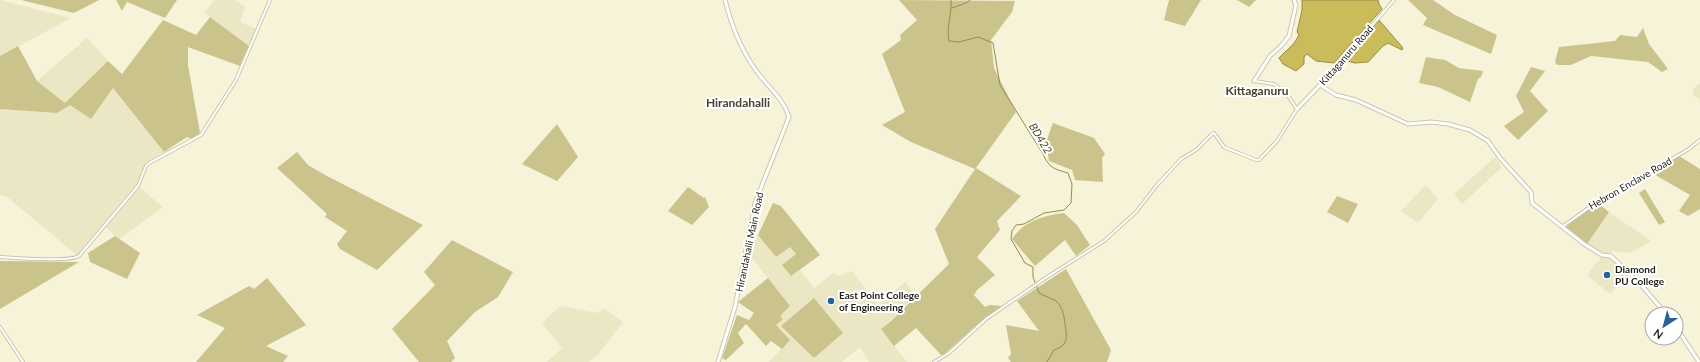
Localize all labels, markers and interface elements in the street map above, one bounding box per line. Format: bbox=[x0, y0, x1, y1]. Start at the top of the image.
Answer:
street label: Kittaganuru Road bbox=[1317, 22, 1375, 88]
district label: Kittaganuru bbox=[1225, 83, 1289, 98]
district label: Hirandahalli bbox=[706, 95, 770, 110]
water label: BD422 bbox=[1027, 120, 1055, 156]
street label: Hebron Enclave Road bbox=[1586, 154, 1674, 212]
street label: Hirandahalli Main Road bbox=[733, 191, 765, 293]
place label: Diamond PU College bbox=[1615, 263, 1665, 287]
marker: Diamond PU College bbox=[1602, 270, 1612, 280]
place label: East Point College of Engineering bbox=[839, 289, 920, 313]
marker: East Point College of Engineering bbox=[826, 296, 836, 306]
north arrow bbox=[1644, 306, 1684, 346]
text: N bbox=[1651, 327, 1665, 342]

